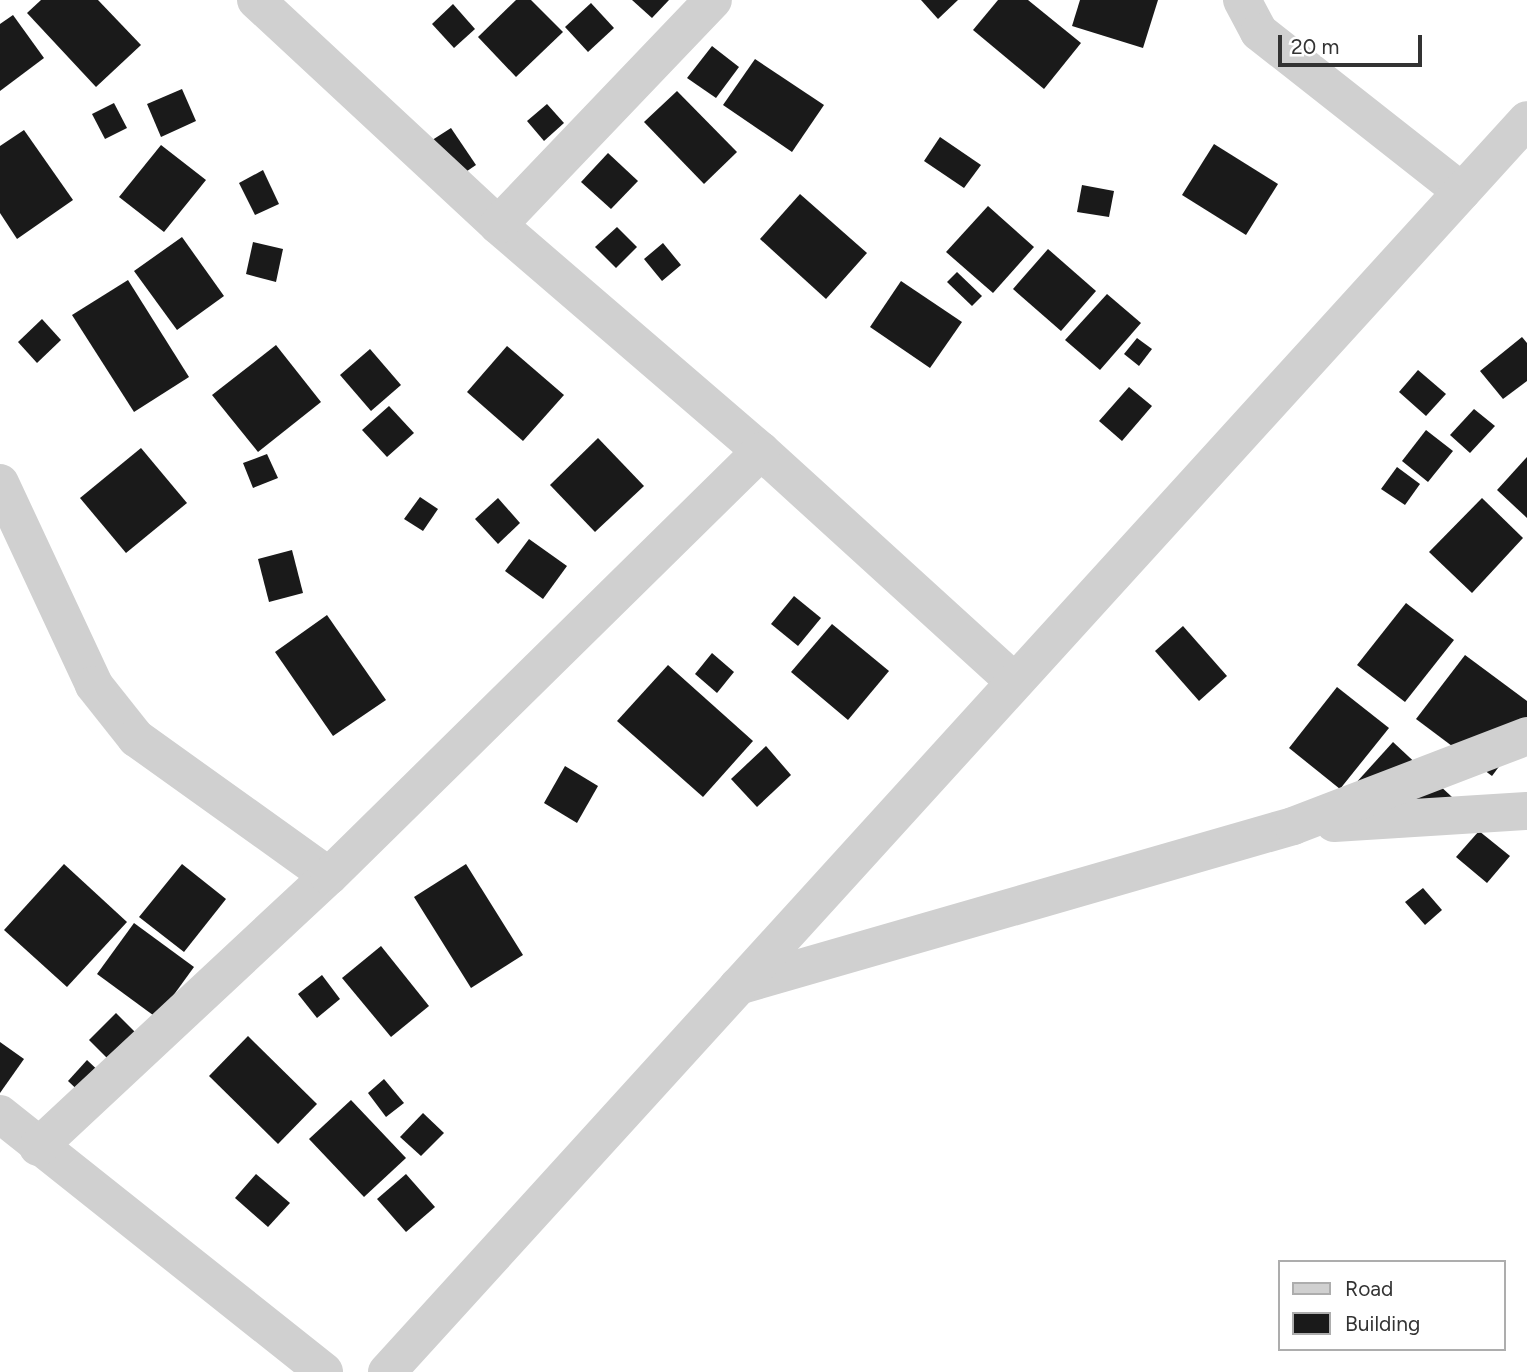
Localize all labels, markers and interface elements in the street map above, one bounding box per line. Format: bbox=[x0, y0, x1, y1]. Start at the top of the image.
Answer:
scale bar bbox=[1282, 21, 1426, 65]
text: 20 m bbox=[1291, 34, 1339, 59]
legend bbox=[1278, 1260, 1506, 1351]
text: Road bbox=[1345, 1276, 1393, 1301]
text: Building bbox=[1345, 1311, 1420, 1336]

